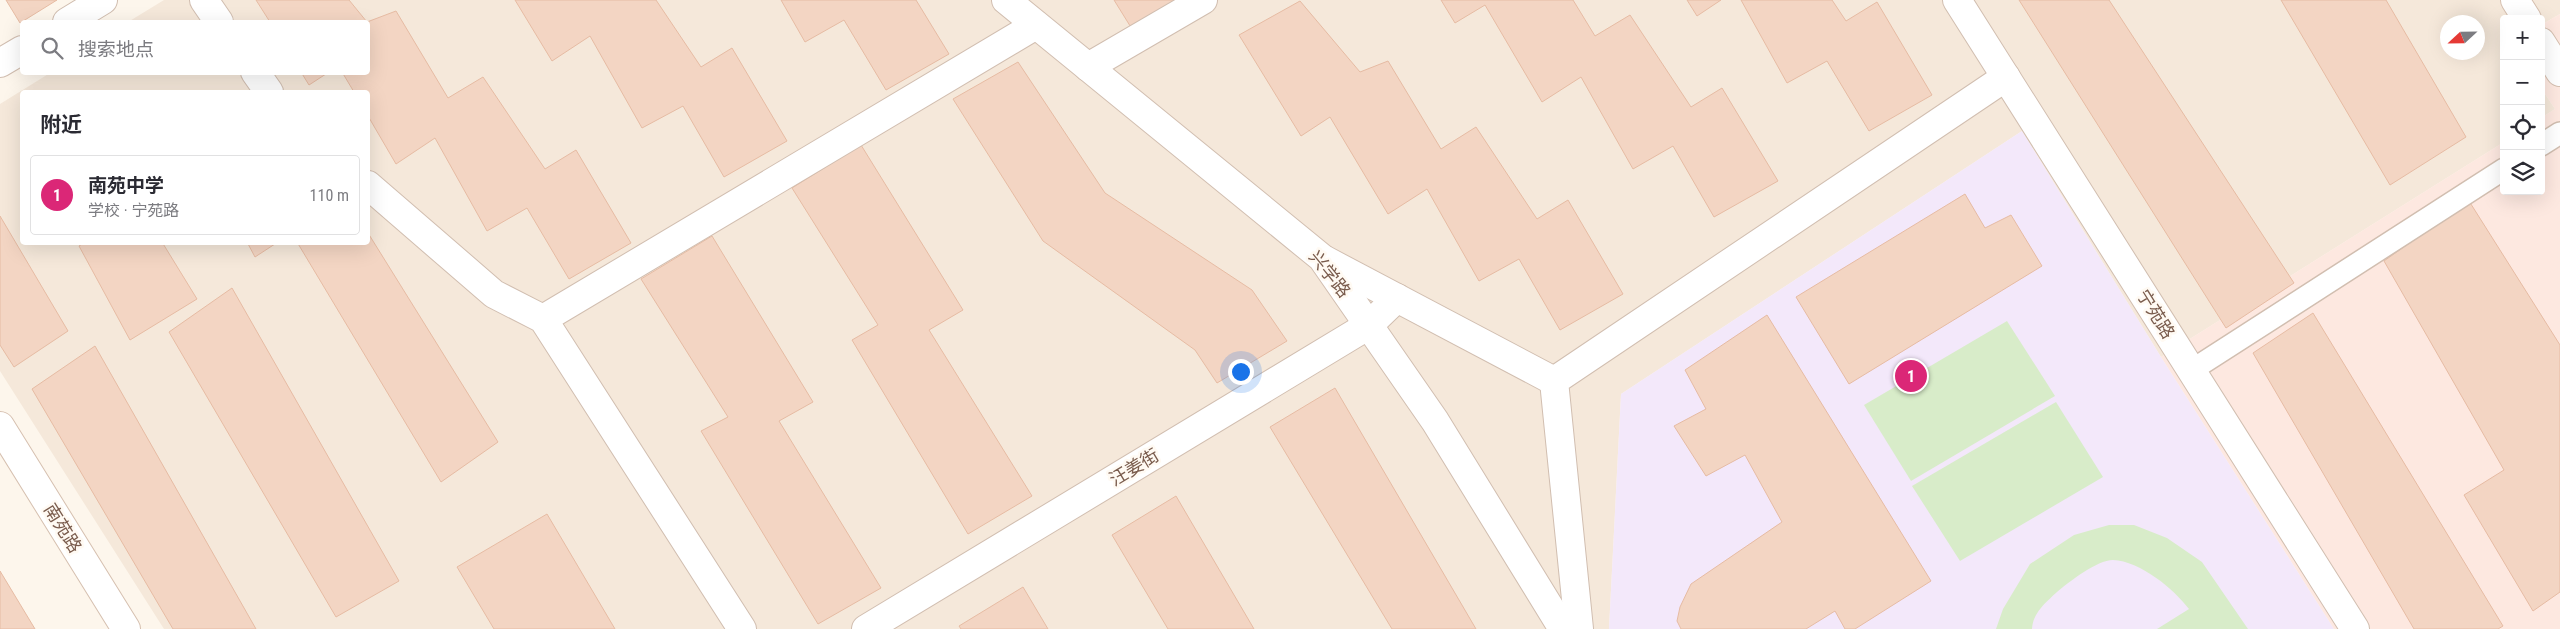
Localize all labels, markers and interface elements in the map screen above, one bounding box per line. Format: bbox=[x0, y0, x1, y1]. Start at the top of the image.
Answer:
north arrow bbox=[2440, 15, 2485, 60]
map controls bbox=[2500, 15, 2545, 195]
button: + bbox=[2500, 15, 2545, 60]
search box bbox=[20, 20, 370, 75]
icon: search bbox=[38, 34, 66, 62]
text: 搜索地点 bbox=[78, 38, 154, 61]
button: − bbox=[2500, 60, 2545, 105]
button: locate bbox=[2500, 105, 2545, 150]
text: 附近 bbox=[40, 113, 82, 137]
button: layers bbox=[2500, 150, 2545, 195]
text: 南苑中学 bbox=[88, 174, 164, 197]
text: 1 bbox=[53, 186, 61, 205]
text: 110 m bbox=[310, 186, 349, 205]
text: 学校 · 宁苑路 bbox=[88, 201, 179, 220]
street label: 兴学路 bbox=[1305, 246, 1355, 302]
street label: 宁苑路 bbox=[2133, 286, 2179, 342]
pin: 1 bbox=[1895, 357, 1927, 395]
your location bbox=[1228, 359, 1254, 385]
street label: 汪姜街 bbox=[1105, 444, 1163, 490]
street label: 南苑路 bbox=[40, 500, 86, 556]

